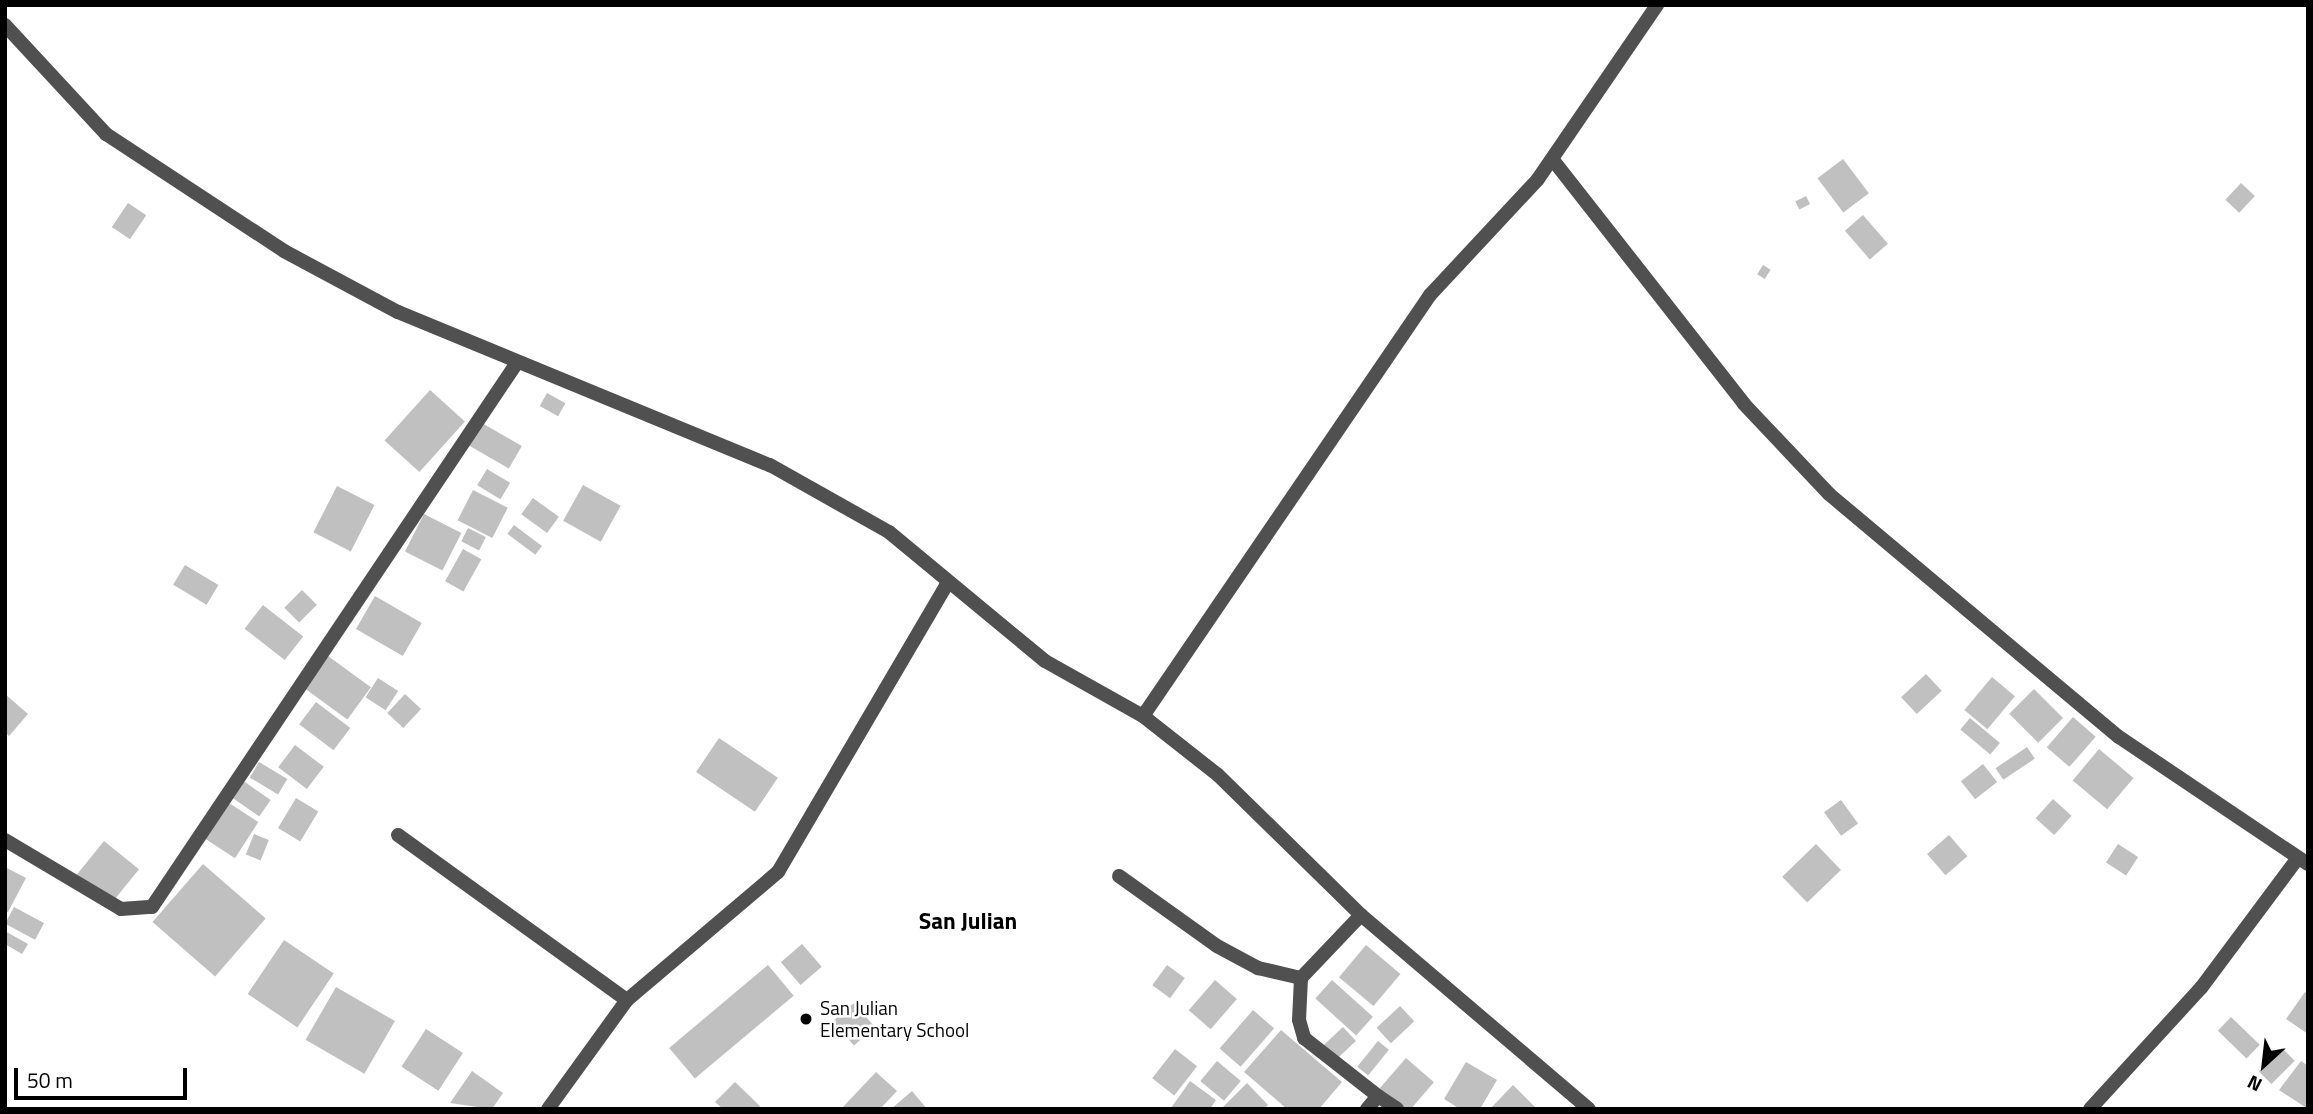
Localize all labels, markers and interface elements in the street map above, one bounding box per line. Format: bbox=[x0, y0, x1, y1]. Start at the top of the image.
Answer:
district label: San Julian bbox=[919, 907, 1017, 935]
place label: San Julian Elementary School bbox=[820, 997, 969, 1041]
marker: San Julian Elementary School bbox=[798, 1011, 814, 1027]
north arrow bbox=[2229, 1030, 2299, 1100]
scale bar bbox=[18, 1054, 191, 1098]
text: 50 m bbox=[27, 1064, 73, 1096]
text: N bbox=[2242, 1068, 2267, 1100]

